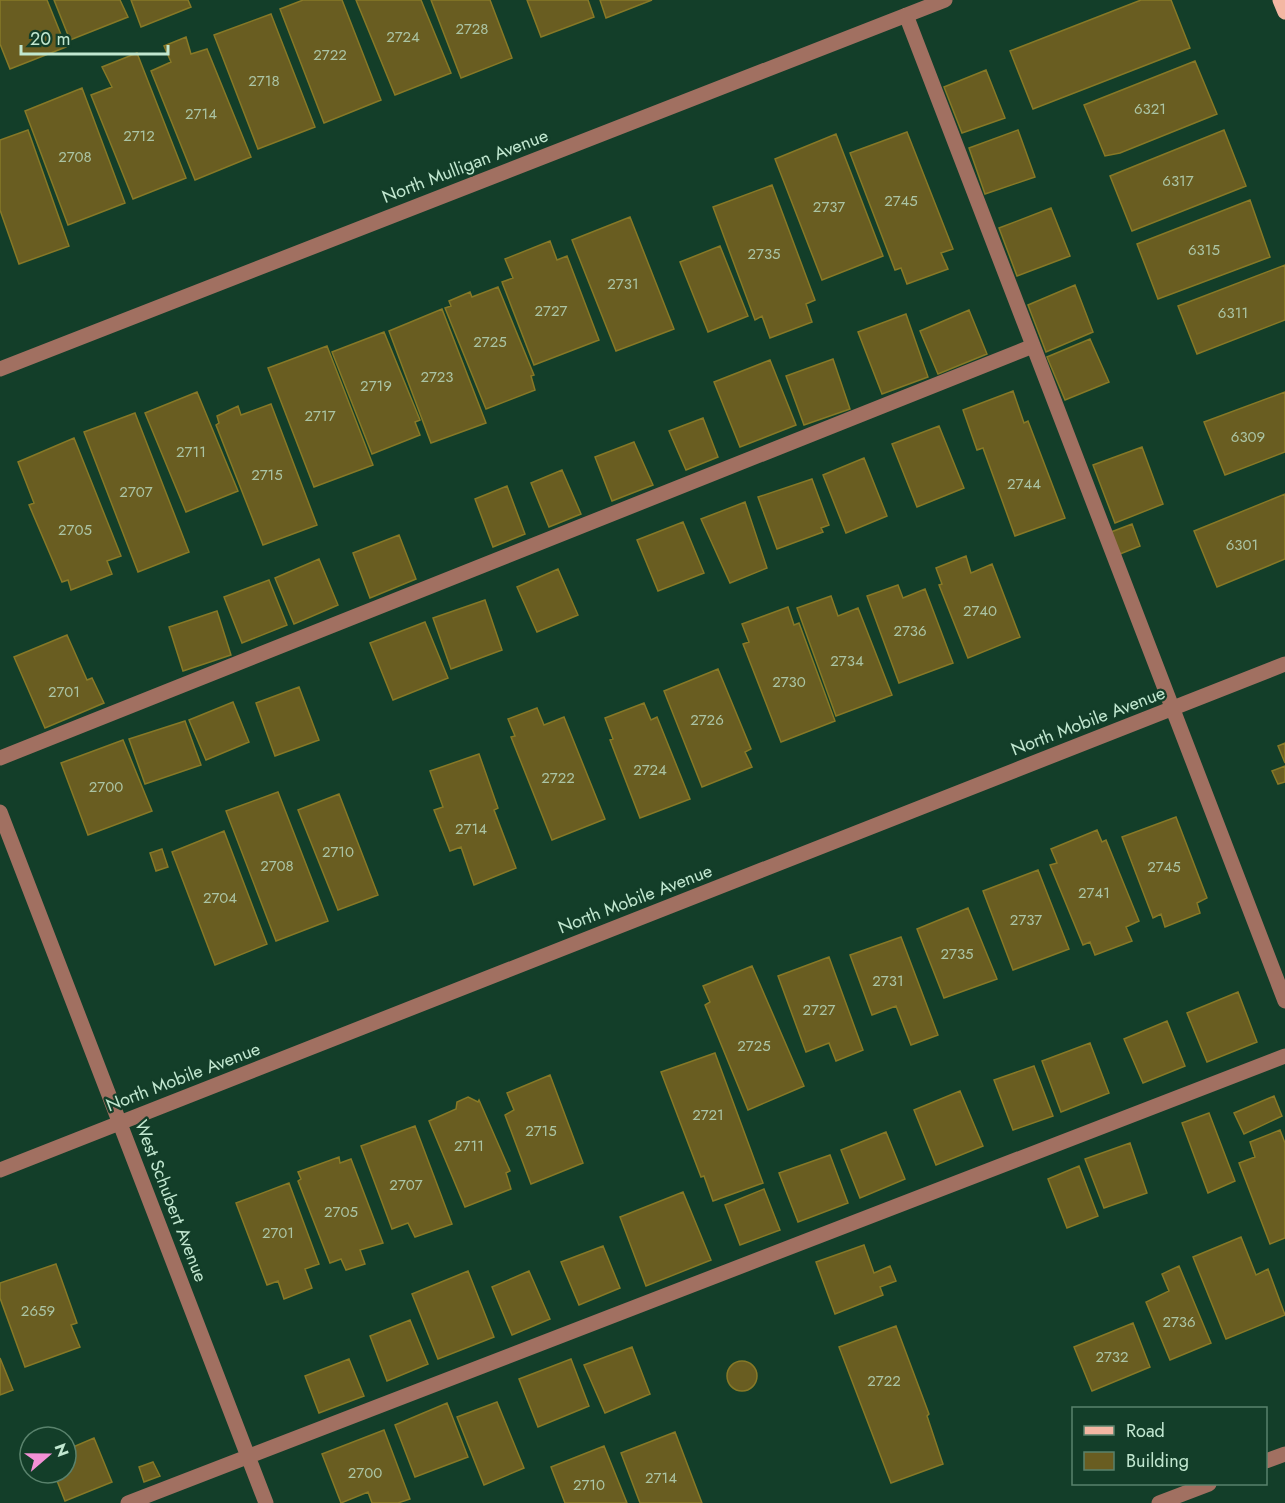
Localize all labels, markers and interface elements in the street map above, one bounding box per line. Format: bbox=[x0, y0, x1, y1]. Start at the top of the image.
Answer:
scale bar bbox=[21, 18, 168, 56]
house number: 2728 bbox=[455, 18, 489, 40]
text: 20 m bbox=[30, 26, 70, 52]
house number: 2724 bbox=[386, 26, 420, 48]
house number: 2722 bbox=[313, 44, 347, 66]
house number: 2718 bbox=[248, 70, 280, 92]
house number: 6321 bbox=[1134, 98, 1166, 120]
house number: 2714 bbox=[185, 103, 217, 125]
street label: North Mulligan Avenue bbox=[378, 122, 552, 210]
house number: 2712 bbox=[123, 125, 155, 147]
house number: 2708 bbox=[58, 146, 92, 168]
house number: 6317 bbox=[1162, 170, 1194, 192]
house number: 2745 bbox=[884, 190, 918, 212]
house number: 2737 bbox=[813, 196, 845, 218]
house number: 6315 bbox=[1188, 239, 1220, 261]
house number: 2735 bbox=[747, 243, 781, 265]
house number: 2731 bbox=[607, 273, 639, 295]
house number: 2727 bbox=[535, 300, 568, 322]
house number: 6311 bbox=[1218, 302, 1248, 324]
house number: 2725 bbox=[473, 331, 507, 353]
house number: 2723 bbox=[420, 366, 454, 388]
house number: 2719 bbox=[360, 375, 392, 397]
house number: 2717 bbox=[304, 405, 336, 427]
house number: 6309 bbox=[1231, 426, 1265, 448]
house number: 2711 bbox=[176, 441, 206, 463]
house number: 2715 bbox=[251, 464, 283, 486]
house number: 2744 bbox=[1007, 473, 1041, 495]
house number: 2707 bbox=[119, 481, 153, 503]
house number: 2705 bbox=[58, 519, 92, 541]
house number: 6301 bbox=[1226, 534, 1258, 556]
house number: 2740 bbox=[963, 600, 997, 622]
house number: 2736 bbox=[893, 620, 927, 642]
house number: 2734 bbox=[830, 650, 864, 672]
house number: 2730 bbox=[772, 671, 806, 693]
street label: North Mobile Avenue bbox=[1007, 680, 1169, 762]
house number: 2701 bbox=[48, 681, 80, 703]
house number: 2726 bbox=[690, 709, 724, 731]
house number: 2724 bbox=[633, 759, 667, 781]
house number: 2722 bbox=[541, 767, 575, 789]
house number: 2700 bbox=[89, 776, 123, 798]
house number: 2714 bbox=[455, 818, 487, 840]
house number: 2710 bbox=[322, 841, 354, 863]
house number: 2708 bbox=[260, 855, 294, 877]
house number: 2745 bbox=[1147, 856, 1181, 878]
street label: North Mobile Avenue bbox=[554, 858, 716, 940]
house number: 2741 bbox=[1078, 882, 1110, 904]
house number: 2704 bbox=[203, 887, 237, 909]
house number: 2737 bbox=[1010, 909, 1042, 931]
house number: 2735 bbox=[940, 943, 974, 965]
house number: 2731 bbox=[872, 970, 904, 992]
house number: 2727 bbox=[803, 999, 836, 1021]
house number: 2725 bbox=[737, 1035, 771, 1057]
street label: North Mobile Avenue bbox=[102, 1036, 264, 1118]
house number: 2721 bbox=[692, 1104, 724, 1126]
street label: West Schubert Avenue bbox=[128, 1116, 214, 1286]
house number: 2715 bbox=[525, 1120, 557, 1142]
house number: 2711 bbox=[454, 1135, 484, 1157]
house number: 2707 bbox=[389, 1174, 423, 1196]
house number: 2705 bbox=[324, 1201, 358, 1223]
house number: 2701 bbox=[262, 1222, 294, 1244]
house number: 2659 bbox=[21, 1300, 55, 1322]
house number: 2736 bbox=[1162, 1311, 1196, 1333]
house number: 2732 bbox=[1095, 1346, 1129, 1368]
house number: 2722 bbox=[867, 1370, 901, 1392]
legend bbox=[1072, 1407, 1267, 1485]
text: Road bbox=[1126, 1418, 1165, 1444]
north arrow bbox=[18, 1425, 78, 1485]
text: N bbox=[49, 1440, 75, 1460]
text: Building bbox=[1126, 1448, 1189, 1474]
house number: 2700 bbox=[348, 1462, 382, 1484]
house number: 2714 bbox=[645, 1467, 677, 1489]
house number: 2710 bbox=[573, 1474, 605, 1496]

